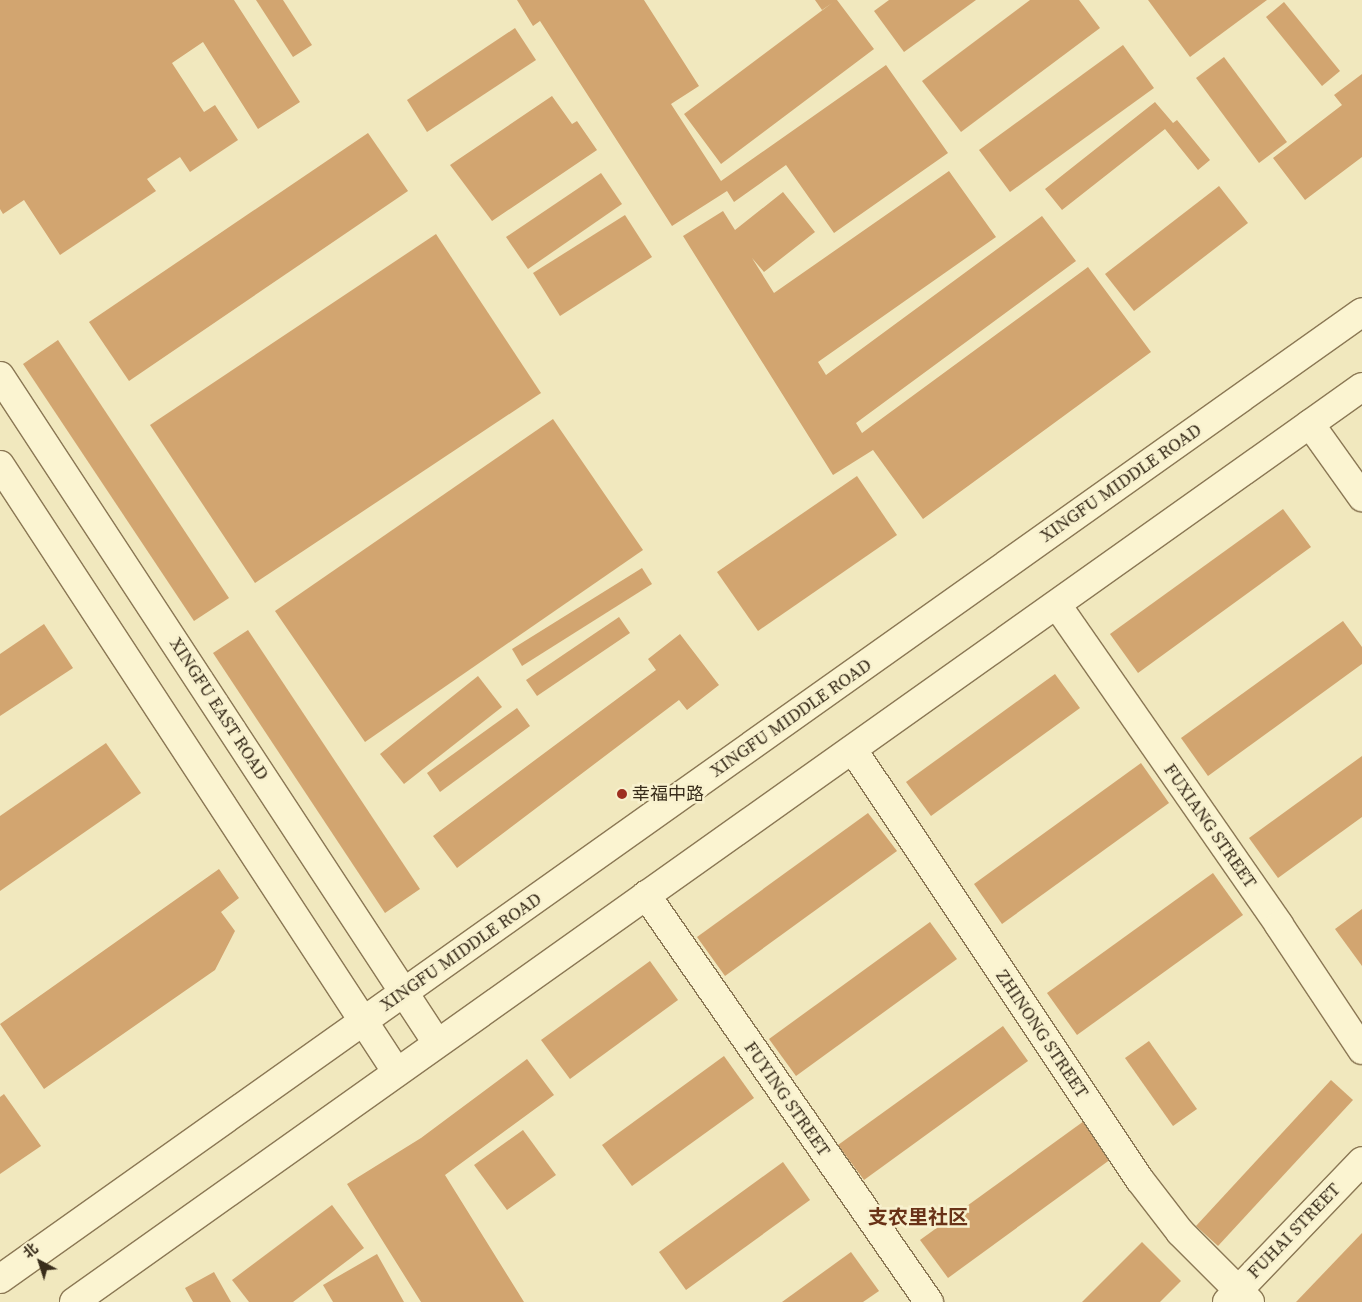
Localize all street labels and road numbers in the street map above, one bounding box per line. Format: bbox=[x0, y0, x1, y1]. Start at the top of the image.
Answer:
street label: XINGFU MIDDLE ROAD bbox=[1036, 419, 1206, 547]
street label: XINGFU EAST ROAD bbox=[165, 634, 273, 784]
street label: XINGFU MIDDLE ROAD bbox=[706, 654, 876, 782]
street label: FUXIANG STREET bbox=[1159, 760, 1261, 892]
street label: XINGFU MIDDLE ROAD bbox=[376, 888, 546, 1016]
street label: ZHINONG STREET bbox=[991, 966, 1093, 1102]
street label: FUYING STREET bbox=[739, 1037, 835, 1161]
street label: FUHAI STREET bbox=[1243, 1179, 1345, 1283]

